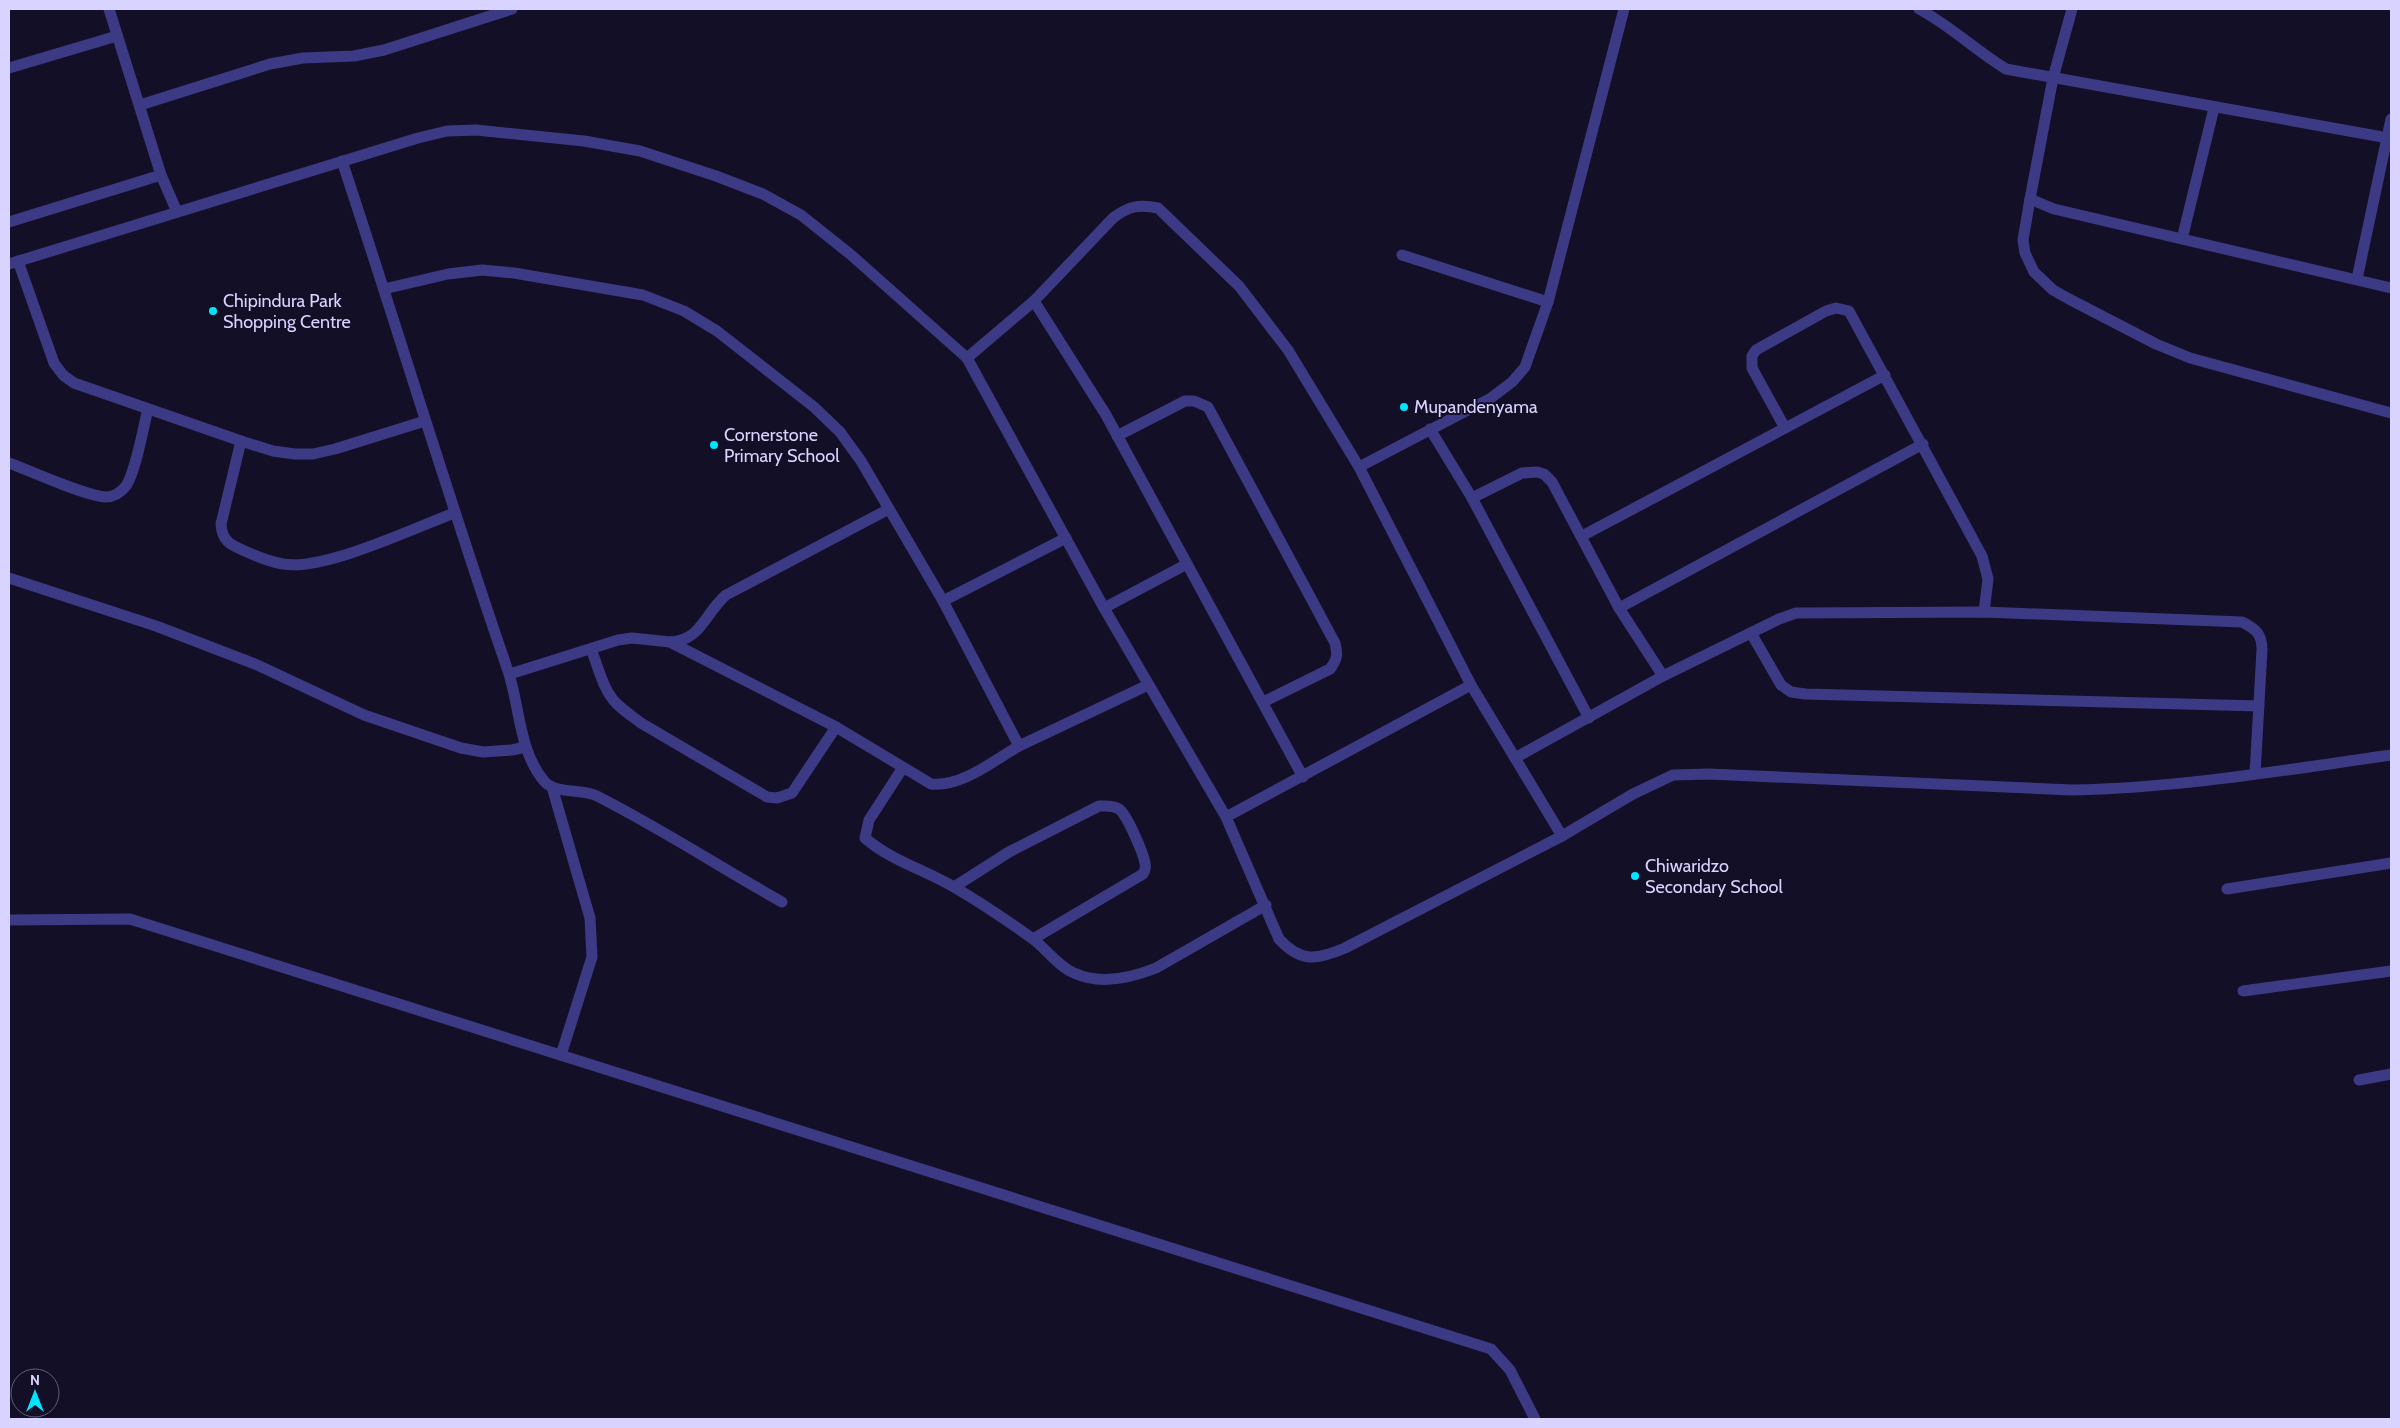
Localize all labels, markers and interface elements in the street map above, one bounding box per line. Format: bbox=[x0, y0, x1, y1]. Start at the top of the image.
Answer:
place label: Chipindura Park Shopping Centre bbox=[223, 290, 351, 333]
marker: Chipindura Park Shopping Centre bbox=[207, 305, 219, 317]
place label: Mupandenyama bbox=[1414, 396, 1538, 418]
marker: Mupandenyama bbox=[1398, 401, 1410, 413]
place label: Cornerstone Primary School bbox=[724, 424, 840, 467]
marker: Cornerstone Primary School bbox=[708, 439, 720, 451]
place label: Chiwaridzo Secondary School bbox=[1645, 855, 1783, 898]
marker: Chiwaridzo Secondary School bbox=[1629, 870, 1641, 882]
north arrow bbox=[10, 1368, 60, 1418]
text: N bbox=[30, 1371, 40, 1389]

